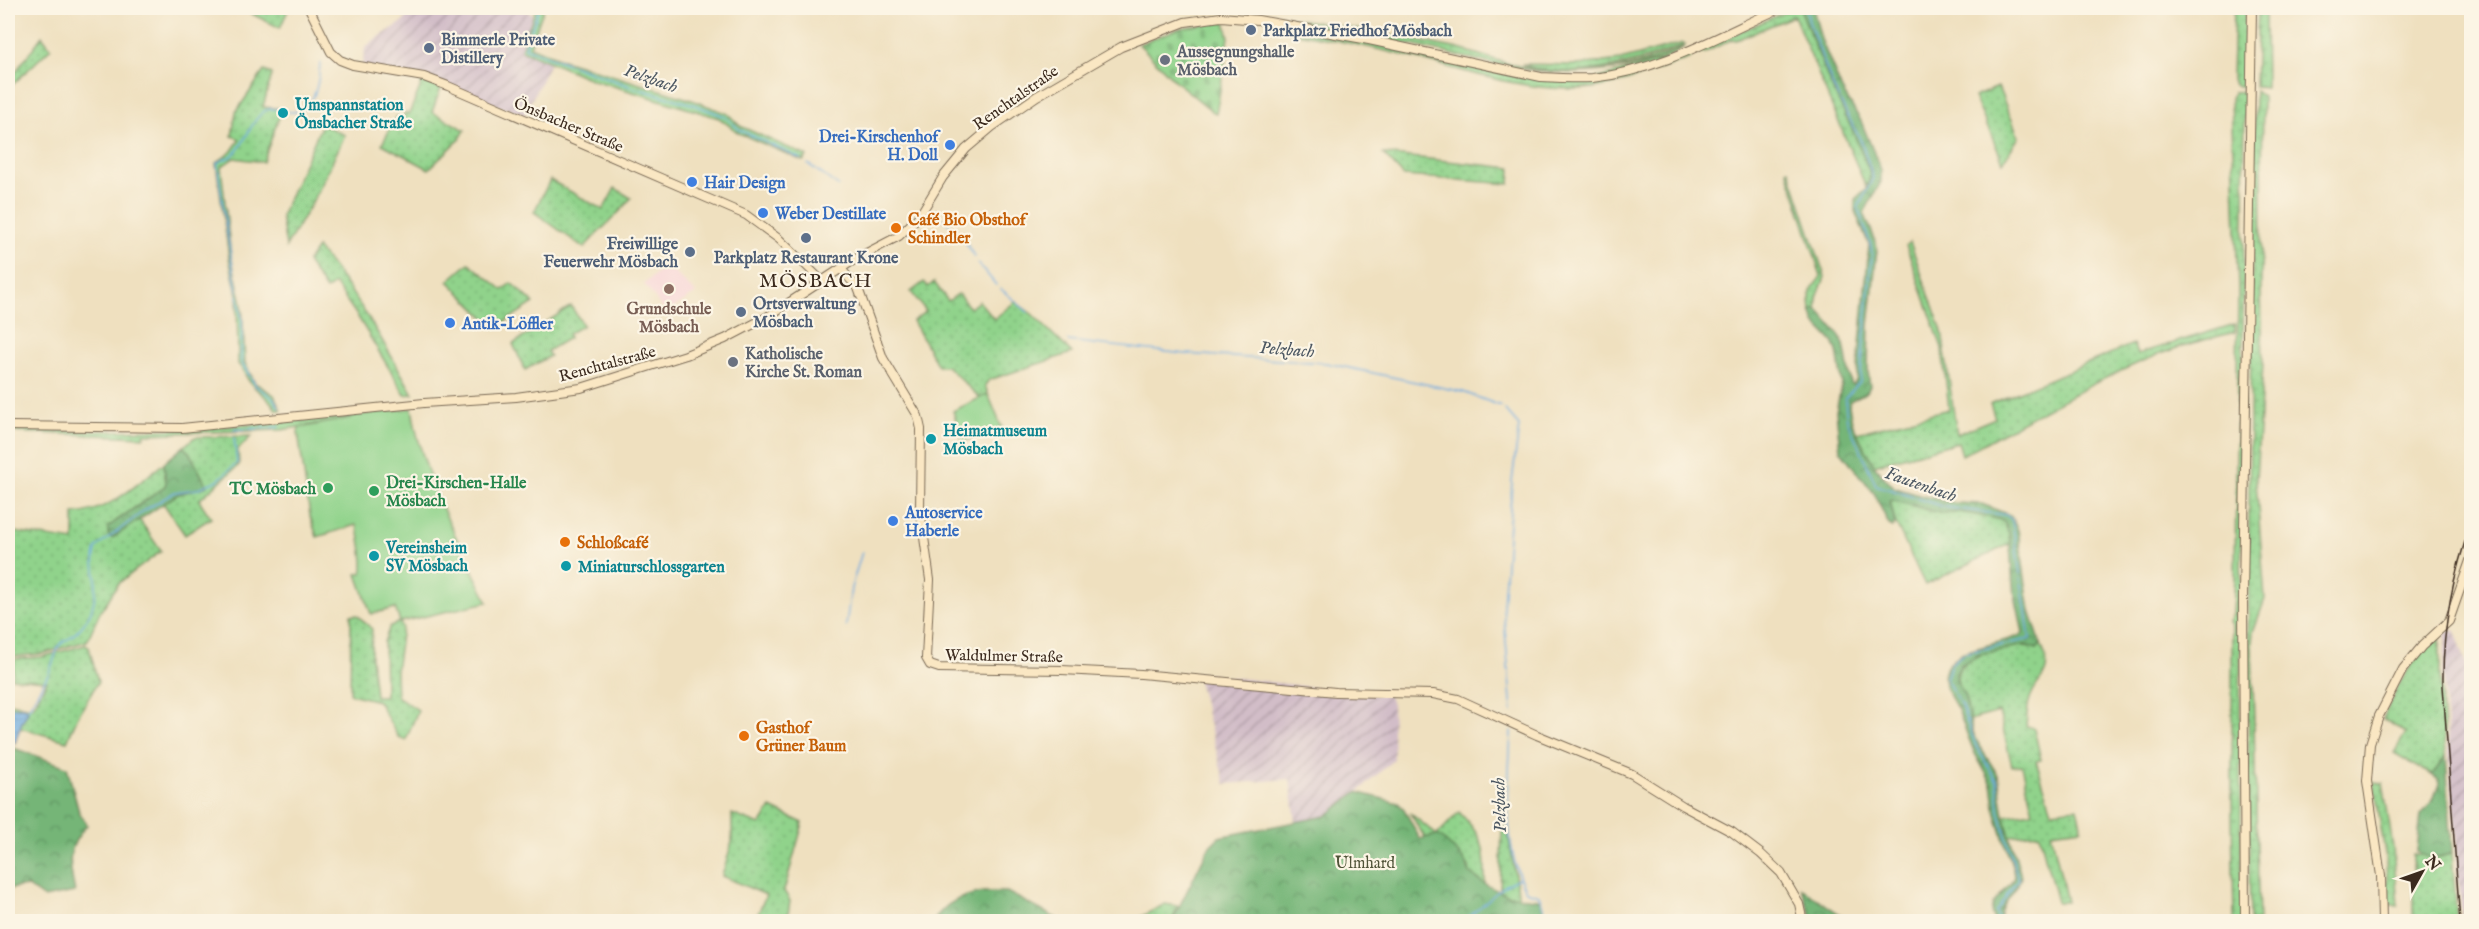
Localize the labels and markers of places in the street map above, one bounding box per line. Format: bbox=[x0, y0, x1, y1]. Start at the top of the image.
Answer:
place label: Parkplatz Friedhof Mösbach bbox=[1263, 22, 1452, 42]
marker: Parkplatz Friedhof Mösbach bbox=[1244, 23, 1258, 37]
place label: Bimmerle Private Distillery bbox=[441, 31, 556, 69]
marker: Bimmerle Private Distillery bbox=[422, 41, 436, 55]
place label: Aussegnungshalle Mösbach bbox=[1176, 43, 1295, 81]
marker: Aussegnungshalle Mösbach bbox=[1158, 53, 1172, 67]
place label: Umspannstation Önsbacher Straße bbox=[294, 96, 413, 134]
marker: Umspannstation Önsbacher Straße bbox=[276, 106, 290, 120]
place label: Drei-Kirschenhof H. Doll bbox=[819, 128, 941, 166]
marker: Drei-Kirschenhof H. Doll bbox=[943, 138, 957, 152]
place label: Hair Design bbox=[704, 174, 786, 194]
marker: Hair Design bbox=[685, 175, 699, 189]
place label: Weber Destillate bbox=[774, 205, 887, 225]
marker: Weber Destillate bbox=[756, 206, 770, 220]
place label: Café Bio Obsthof Schindler bbox=[908, 211, 1029, 249]
marker: Café Bio Obsthof Schindler bbox=[889, 221, 903, 235]
marker: Parkplatz Restaurant Krone bbox=[799, 231, 813, 245]
place label: Freiwillige Feuerwehr Mösbach bbox=[543, 235, 679, 273]
marker: Freiwillige Feuerwehr Mösbach bbox=[683, 245, 697, 259]
place label: Parkplatz Restaurant Krone bbox=[714, 249, 899, 269]
marker: Grundschule Mösbach bbox=[662, 282, 676, 296]
place label: Ortsverwaltung Mösbach bbox=[753, 295, 858, 333]
place label: Grundschule Mösbach bbox=[627, 300, 712, 338]
marker: Ortsverwaltung Mösbach bbox=[734, 305, 748, 319]
place label: Antik-Löffler bbox=[461, 315, 553, 335]
marker: Antik-Löffler bbox=[443, 316, 457, 330]
place label: Katholische Kirche St. Roman bbox=[745, 345, 863, 383]
marker: Katholische Kirche St. Roman bbox=[726, 355, 740, 369]
place label: Heimatmuseum Mösbach bbox=[943, 422, 1048, 460]
marker: Heimatmuseum Mösbach bbox=[924, 432, 938, 446]
place label: Drei-Kirschen-Halle Mösbach bbox=[386, 474, 527, 512]
place label: TC Mösbach bbox=[228, 480, 316, 500]
marker: TC Mösbach bbox=[321, 481, 335, 495]
marker: Drei-Kirschen-Halle Mösbach bbox=[367, 484, 381, 498]
place label: Autoservice Haberle bbox=[904, 504, 983, 542]
marker: Autoservice Haberle bbox=[886, 514, 900, 528]
place label: Schloßcafé bbox=[577, 534, 649, 554]
marker: Schloßcafé bbox=[558, 535, 572, 549]
place label: Vereinsheim SV Mösbach bbox=[385, 539, 469, 577]
marker: Vereinsheim SV Mösbach bbox=[367, 549, 381, 563]
place label: Miniaturschlossgarten bbox=[578, 558, 725, 578]
marker: Miniaturschlossgarten bbox=[559, 559, 573, 573]
place label: Gasthof Grüner Baum bbox=[756, 719, 847, 757]
marker: Gasthof Grüner Baum bbox=[737, 729, 751, 743]

